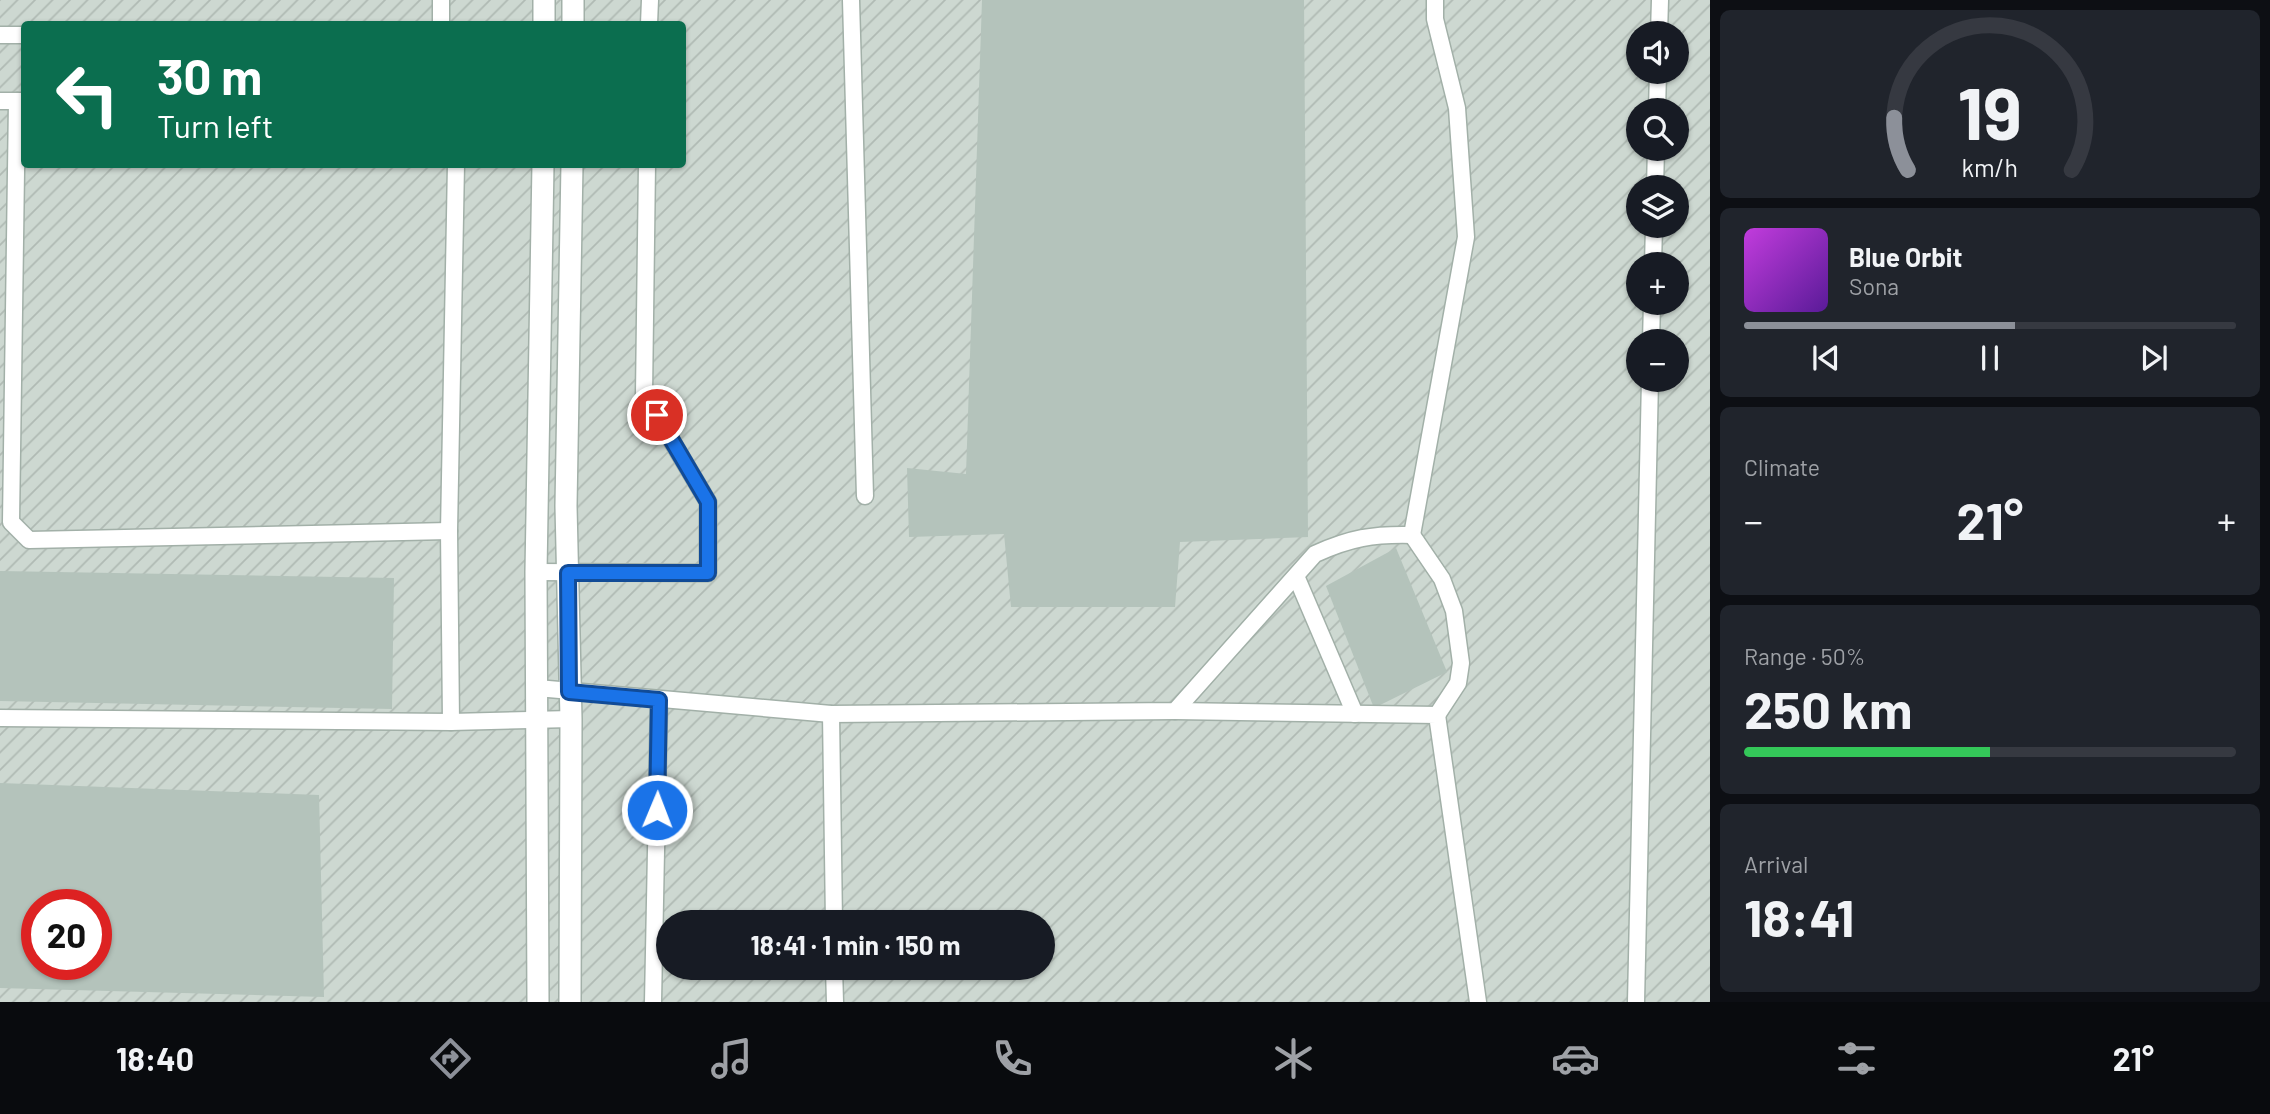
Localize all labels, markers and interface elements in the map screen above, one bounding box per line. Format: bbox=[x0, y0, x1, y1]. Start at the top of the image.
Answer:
map controls bbox=[1626, 21, 1689, 392]
button: sound bbox=[1626, 21, 1689, 84]
text: 30 m bbox=[157, 46, 262, 105]
icon: left bbox=[42, 49, 133, 140]
text: 19 bbox=[1958, 68, 2022, 156]
button: search bbox=[1626, 98, 1689, 161]
text: Turn left bbox=[157, 106, 274, 144]
text: km/h bbox=[1962, 152, 2018, 182]
button: layers bbox=[1626, 175, 1689, 238]
text: Blue Orbit bbox=[1849, 241, 1962, 272]
button: + bbox=[1626, 252, 1689, 315]
text: Sona bbox=[1849, 272, 1899, 300]
button: − bbox=[1626, 329, 1689, 392]
icon: previous bbox=[1807, 339, 1845, 377]
icon: pause bbox=[1971, 339, 2009, 377]
icon: next bbox=[2135, 339, 2173, 377]
pin bbox=[627, 385, 687, 445]
icon: arrive bbox=[638, 396, 676, 434]
text: Climate bbox=[1744, 453, 1820, 481]
text: 21° bbox=[1957, 488, 2023, 550]
text: − bbox=[1744, 497, 1763, 543]
text: + bbox=[2217, 497, 2236, 543]
text: Range · 50% bbox=[1744, 642, 1865, 670]
text: 250 km bbox=[1744, 677, 1912, 739]
position arrow bbox=[620, 773, 694, 847]
text: Arrival bbox=[1744, 850, 1808, 878]
text: 18:41 bbox=[1744, 885, 1854, 947]
speed limit sign: 20 bbox=[21, 889, 112, 980]
text: 18:41 · 1 min · 150 m bbox=[750, 929, 961, 960]
icon: directions bbox=[426, 1034, 475, 1083]
icon: music bbox=[707, 1034, 756, 1083]
icon: phone bbox=[988, 1034, 1037, 1083]
icon: climate bbox=[1269, 1034, 1318, 1083]
icon: car bbox=[1551, 1034, 1600, 1083]
icon: filters bbox=[1832, 1034, 1881, 1083]
text: 18:40 bbox=[116, 1039, 194, 1077]
text: 21° bbox=[2113, 1039, 2154, 1077]

